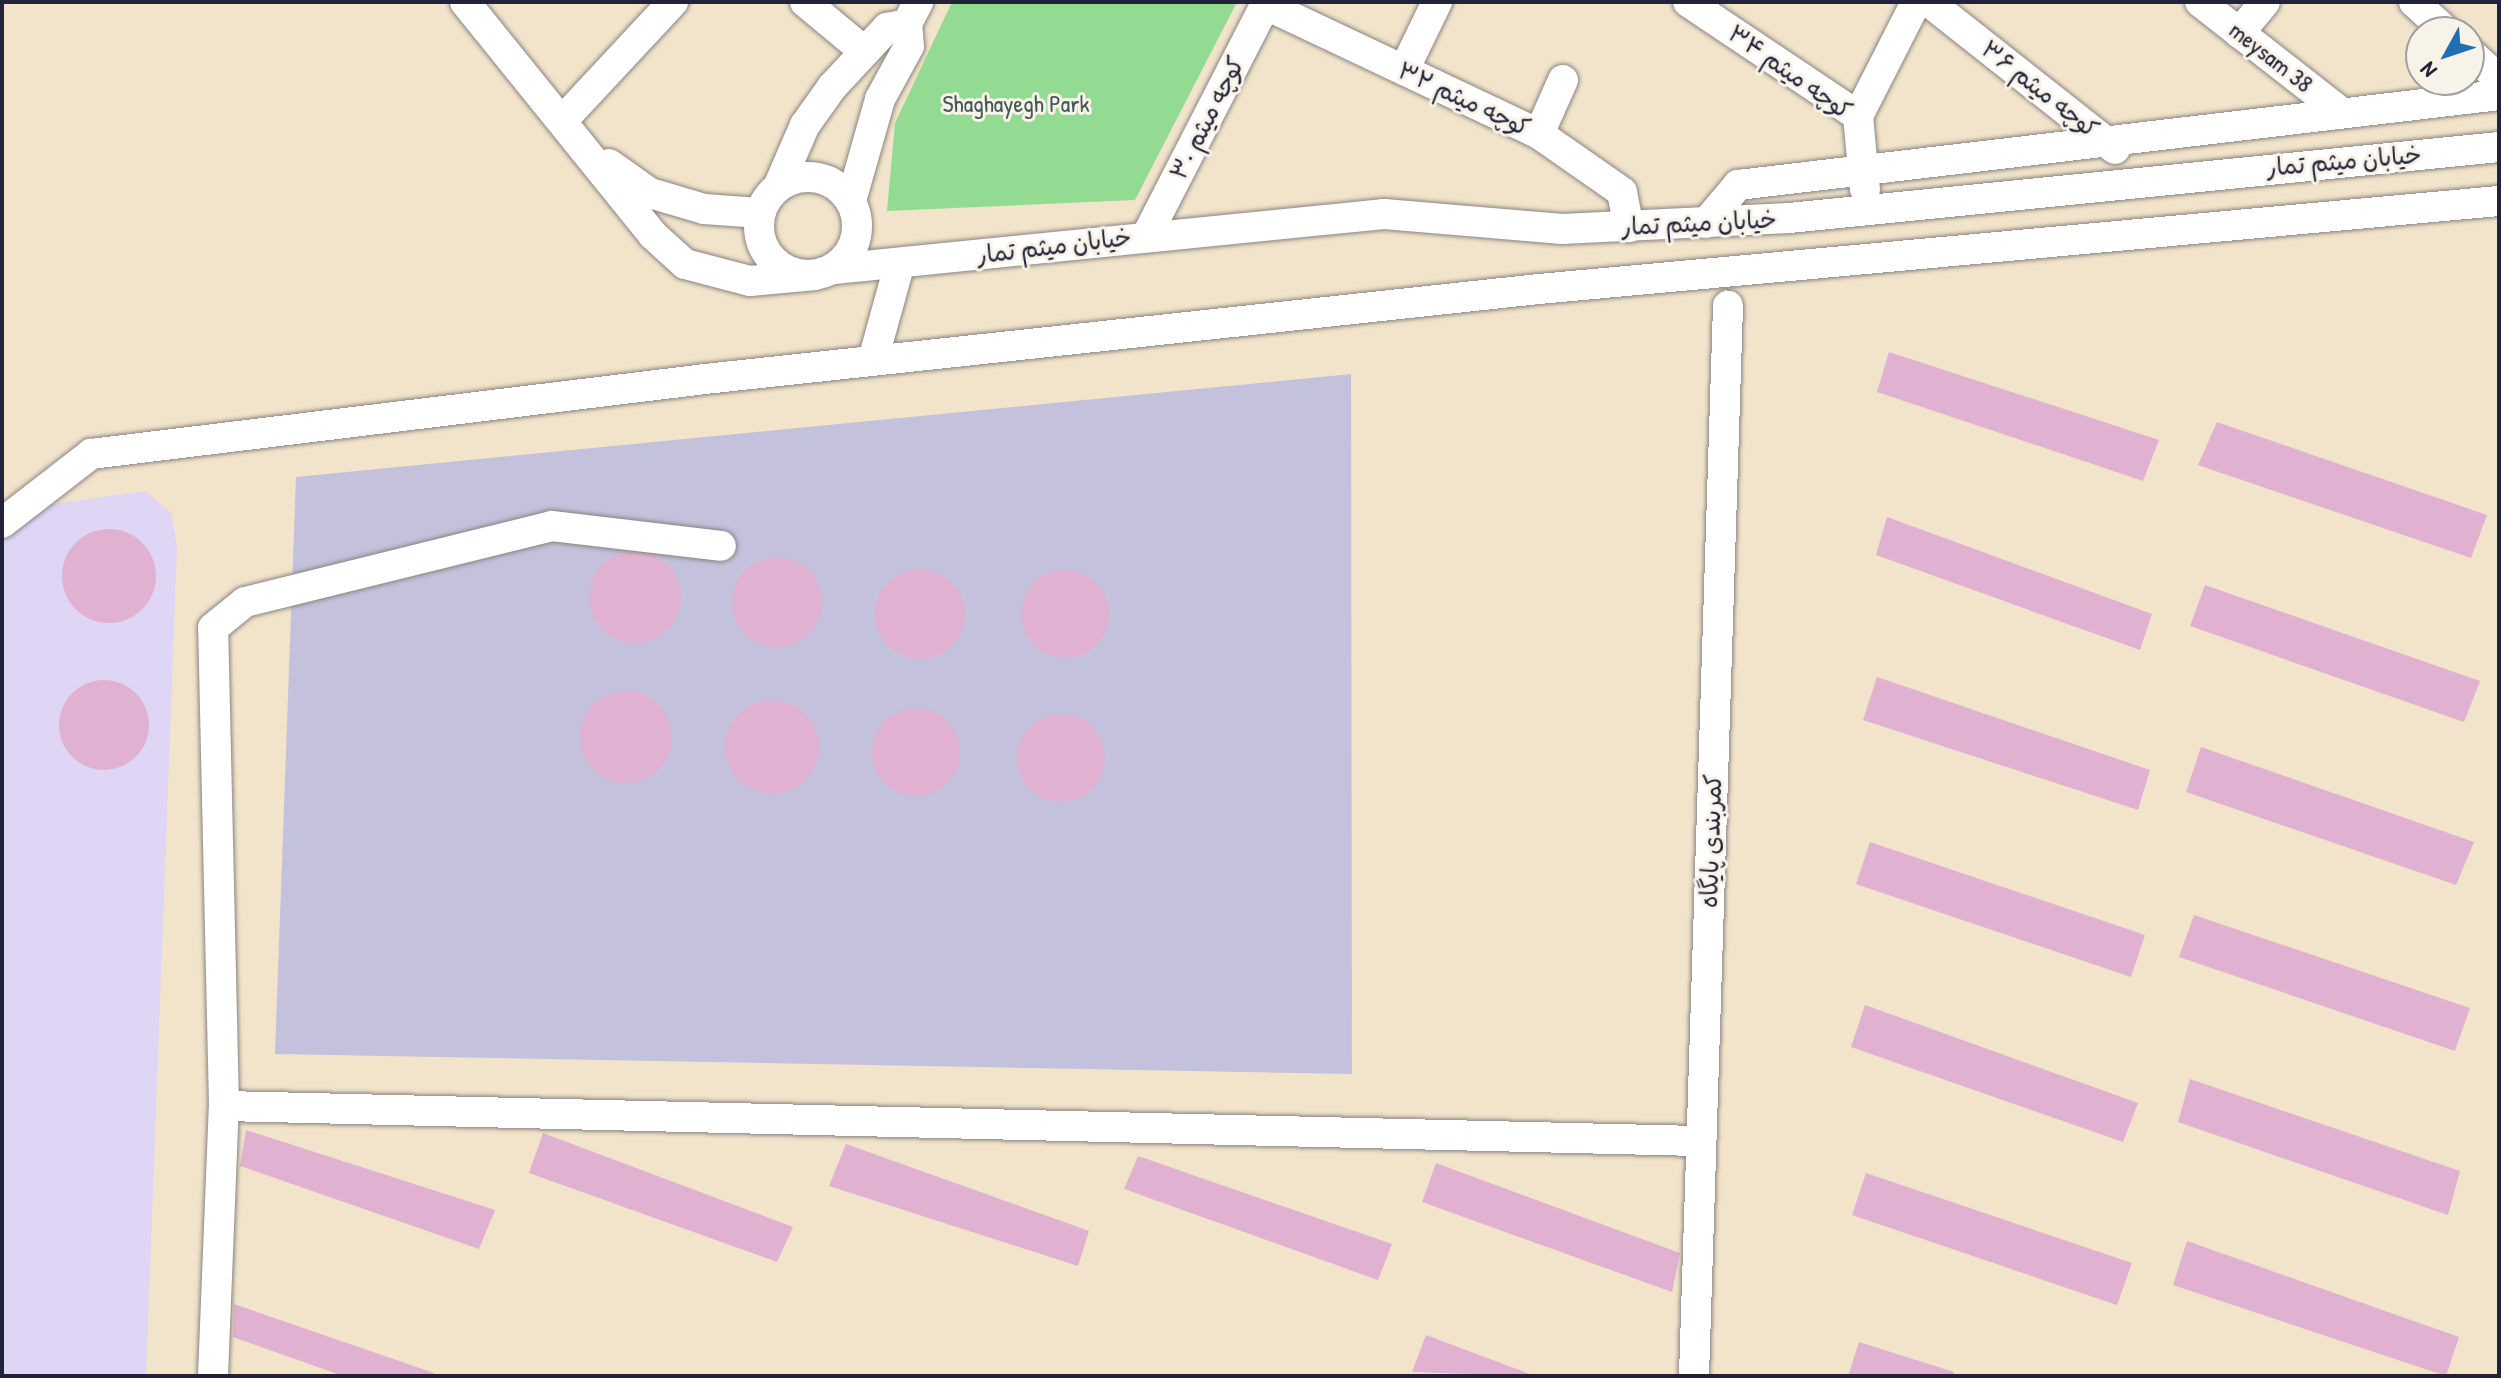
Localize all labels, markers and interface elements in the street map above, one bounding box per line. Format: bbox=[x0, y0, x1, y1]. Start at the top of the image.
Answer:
street label: meysam 38 bbox=[2224, 16, 2318, 98]
north arrow bbox=[2405, 16, 2485, 96]
street label: کوچه میثم ۳۴ bbox=[1723, 19, 1857, 125]
street label: کوچه میثم ۳۶ bbox=[1976, 34, 2104, 144]
street label: کوچه میثم ۳۰ bbox=[1164, 52, 1250, 184]
street label: کوچه میثم ۳۲ bbox=[1393, 56, 1535, 142]
text: N bbox=[2413, 56, 2443, 84]
park label: Shaghayegh Park bbox=[943, 90, 1089, 118]
street label: خیابان میثم تمار bbox=[2265, 140, 2423, 182]
street label: خیابان میثم تمار bbox=[1621, 205, 1777, 241]
street label: خیابان میثم تمار bbox=[975, 222, 1133, 270]
street label: کمربندی پایگاه bbox=[1694, 774, 1728, 908]

